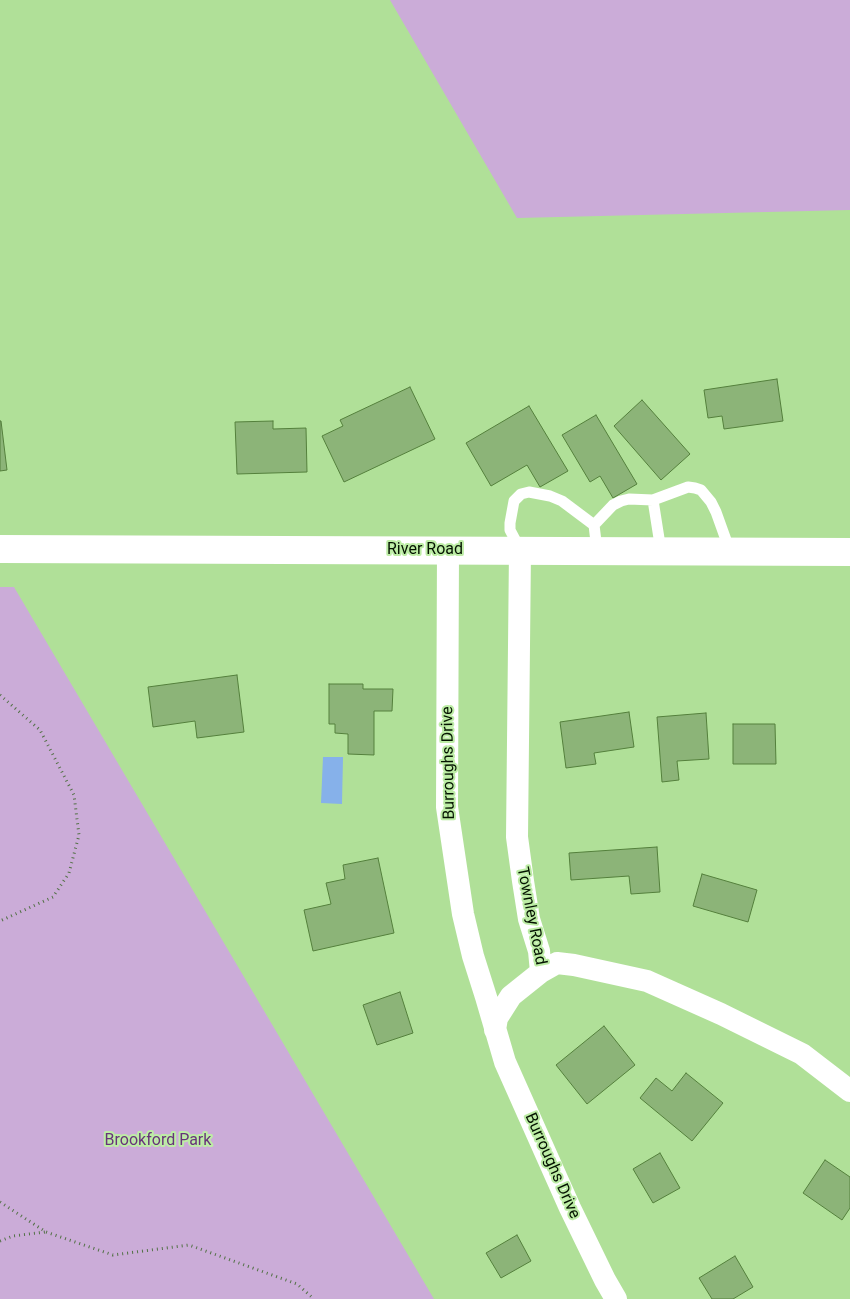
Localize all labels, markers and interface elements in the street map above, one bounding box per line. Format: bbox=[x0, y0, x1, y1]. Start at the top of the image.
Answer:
street label: River Road bbox=[387, 540, 463, 560]
street label: Burroughs Drive bbox=[438, 706, 460, 820]
street label: Townley Road bbox=[512, 865, 550, 967]
street label: Burroughs Drive bbox=[520, 1110, 584, 1222]
park label: Brookford Park bbox=[105, 1131, 211, 1151]

